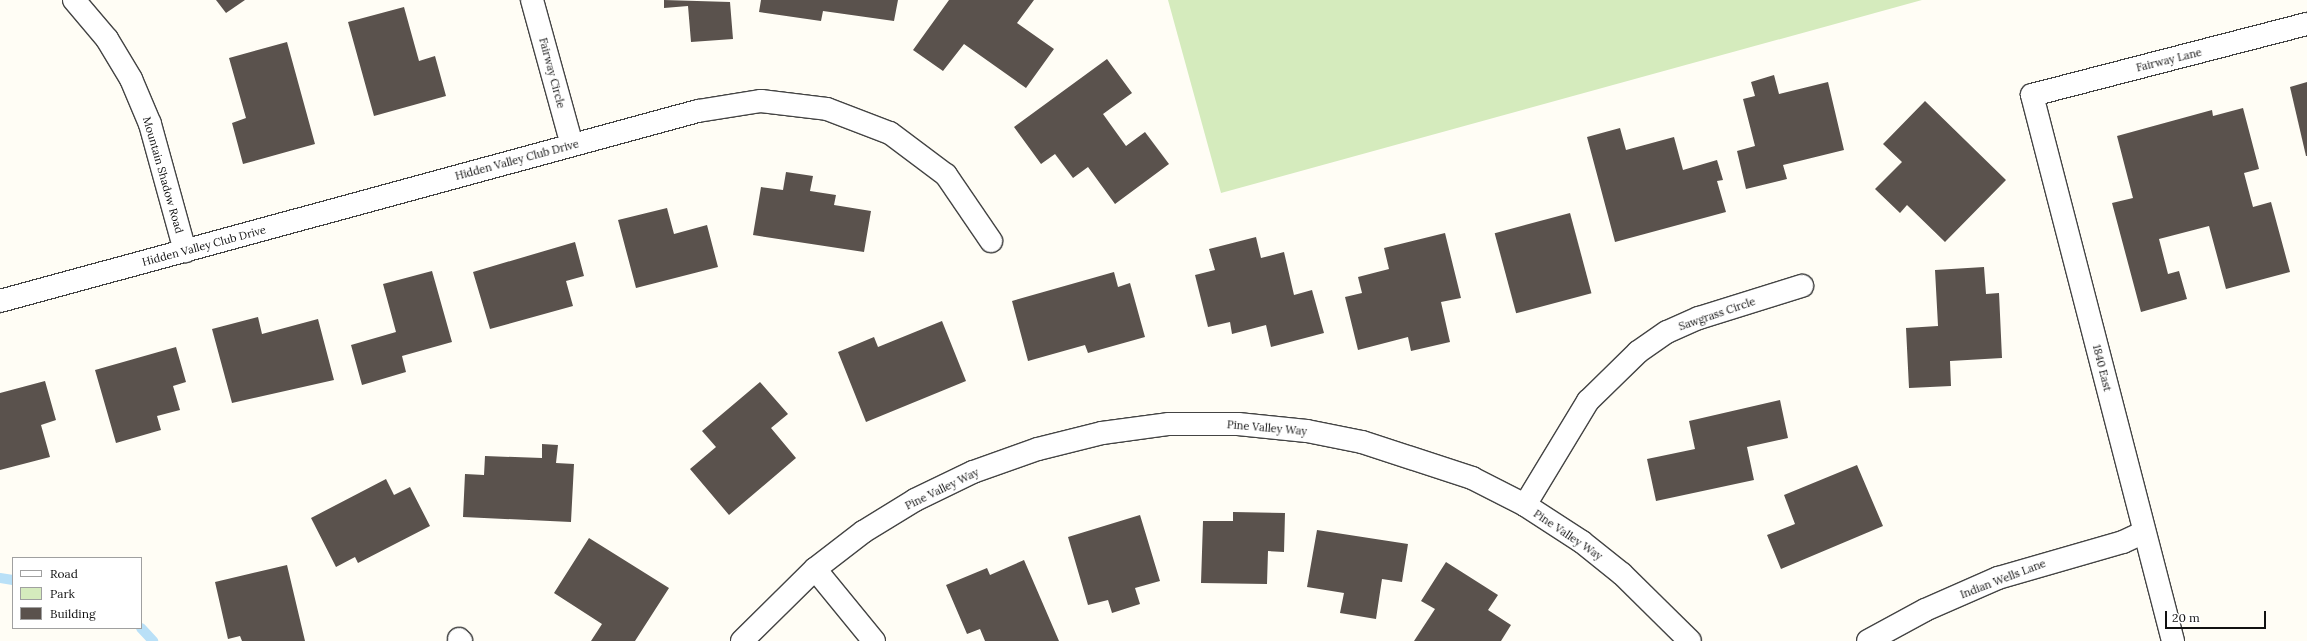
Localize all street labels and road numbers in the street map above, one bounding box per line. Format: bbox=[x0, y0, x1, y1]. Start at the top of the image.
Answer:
street label: Fairway Circle bbox=[536, 36, 568, 110]
street label: Fairway Lane bbox=[2135, 45, 2203, 75]
street label: Mountain Shadow Road bbox=[140, 115, 186, 235]
street label: Hidden Valley Club Drive bbox=[454, 137, 580, 183]
street label: Hidden Valley Club Drive bbox=[141, 223, 267, 269]
street label: Sawgrass Circle bbox=[1677, 295, 1757, 333]
street label: 1840 East bbox=[2090, 343, 2114, 393]
street label: Pine Valley Way bbox=[1226, 418, 1308, 438]
street label: Pine Valley Way bbox=[903, 465, 981, 513]
street label: Pine Valley Way bbox=[1531, 507, 1605, 563]
street label: Indian Wells Lane bbox=[1958, 557, 2048, 601]

